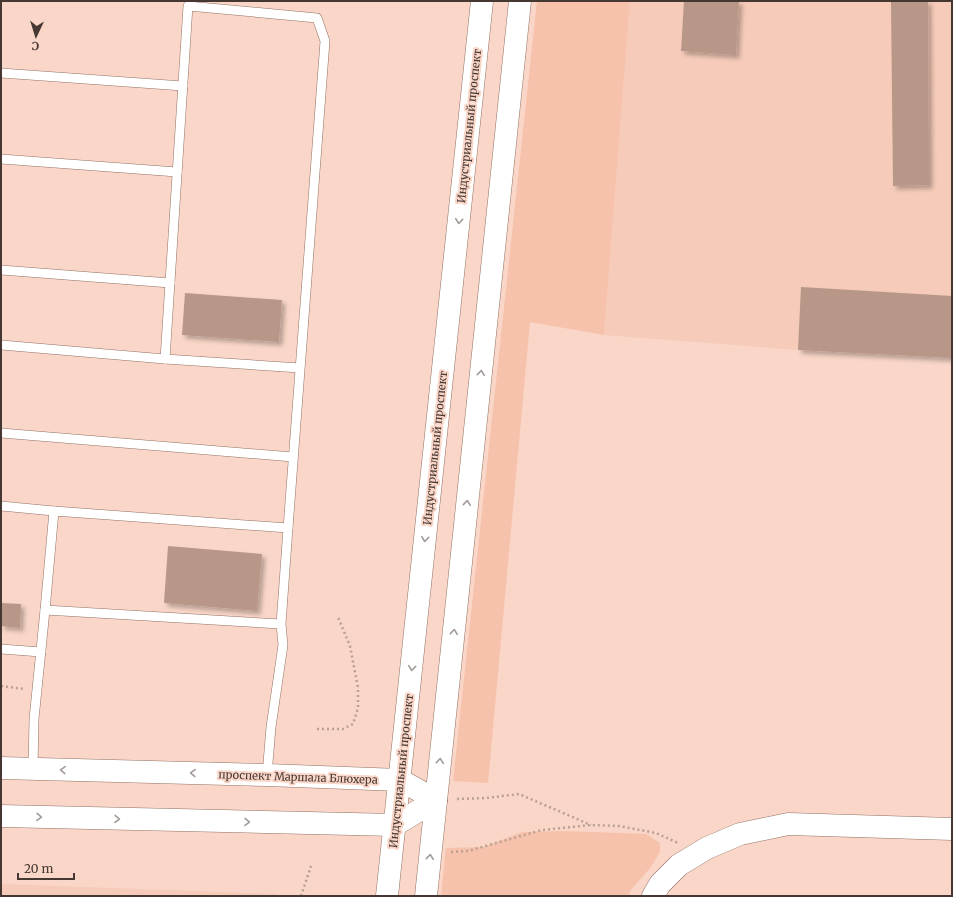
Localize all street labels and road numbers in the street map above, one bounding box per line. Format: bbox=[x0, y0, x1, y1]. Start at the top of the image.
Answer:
street label: Индустриальный проспект bbox=[454, 48, 484, 204]
street label: Индустриальный проспект bbox=[420, 370, 450, 526]
street label: Индустриальный проспект bbox=[386, 693, 416, 849]
street label: проспект Маршала Блюхера bbox=[218, 767, 378, 787]

